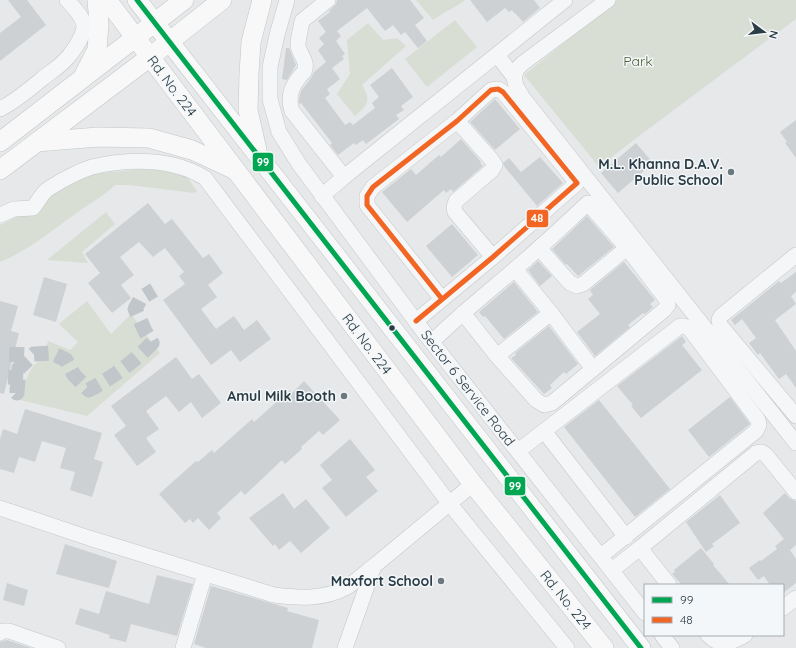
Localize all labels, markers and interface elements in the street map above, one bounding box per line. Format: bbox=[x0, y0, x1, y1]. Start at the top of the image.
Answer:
north arrow bbox=[744, 12, 784, 52]
text: N bbox=[766, 29, 781, 40]
street label: Rd. No. 224 bbox=[143, 52, 201, 120]
park label: Park bbox=[623, 52, 653, 70]
line badge: 99 bbox=[252, 152, 274, 172]
text: 99 bbox=[257, 155, 269, 169]
place label: M.L. Khanna D.A.V. Public School bbox=[598, 155, 723, 189]
marker: M.L. Khanna D.A.V. Public School bbox=[726, 167, 736, 177]
line badge: 48 bbox=[526, 209, 549, 228]
text: 48 bbox=[531, 211, 543, 225]
street label: Rd. No. 224 bbox=[338, 310, 396, 378]
unlabelled marker bbox=[387, 323, 397, 333]
street label: Sector 6 Service Road bbox=[417, 326, 519, 450]
place label: Amul Milk Booth bbox=[227, 387, 336, 405]
marker: Amul Milk Booth bbox=[339, 391, 349, 401]
line badge: 99 bbox=[504, 476, 526, 496]
text: 99 bbox=[509, 479, 521, 493]
street label: Rd. No. 224 bbox=[536, 566, 596, 634]
place label: Maxfort School bbox=[331, 572, 433, 590]
marker: Maxfort School bbox=[436, 576, 446, 586]
legend bbox=[644, 584, 784, 636]
text: 99 bbox=[680, 592, 694, 607]
text: 48 bbox=[680, 612, 693, 627]

